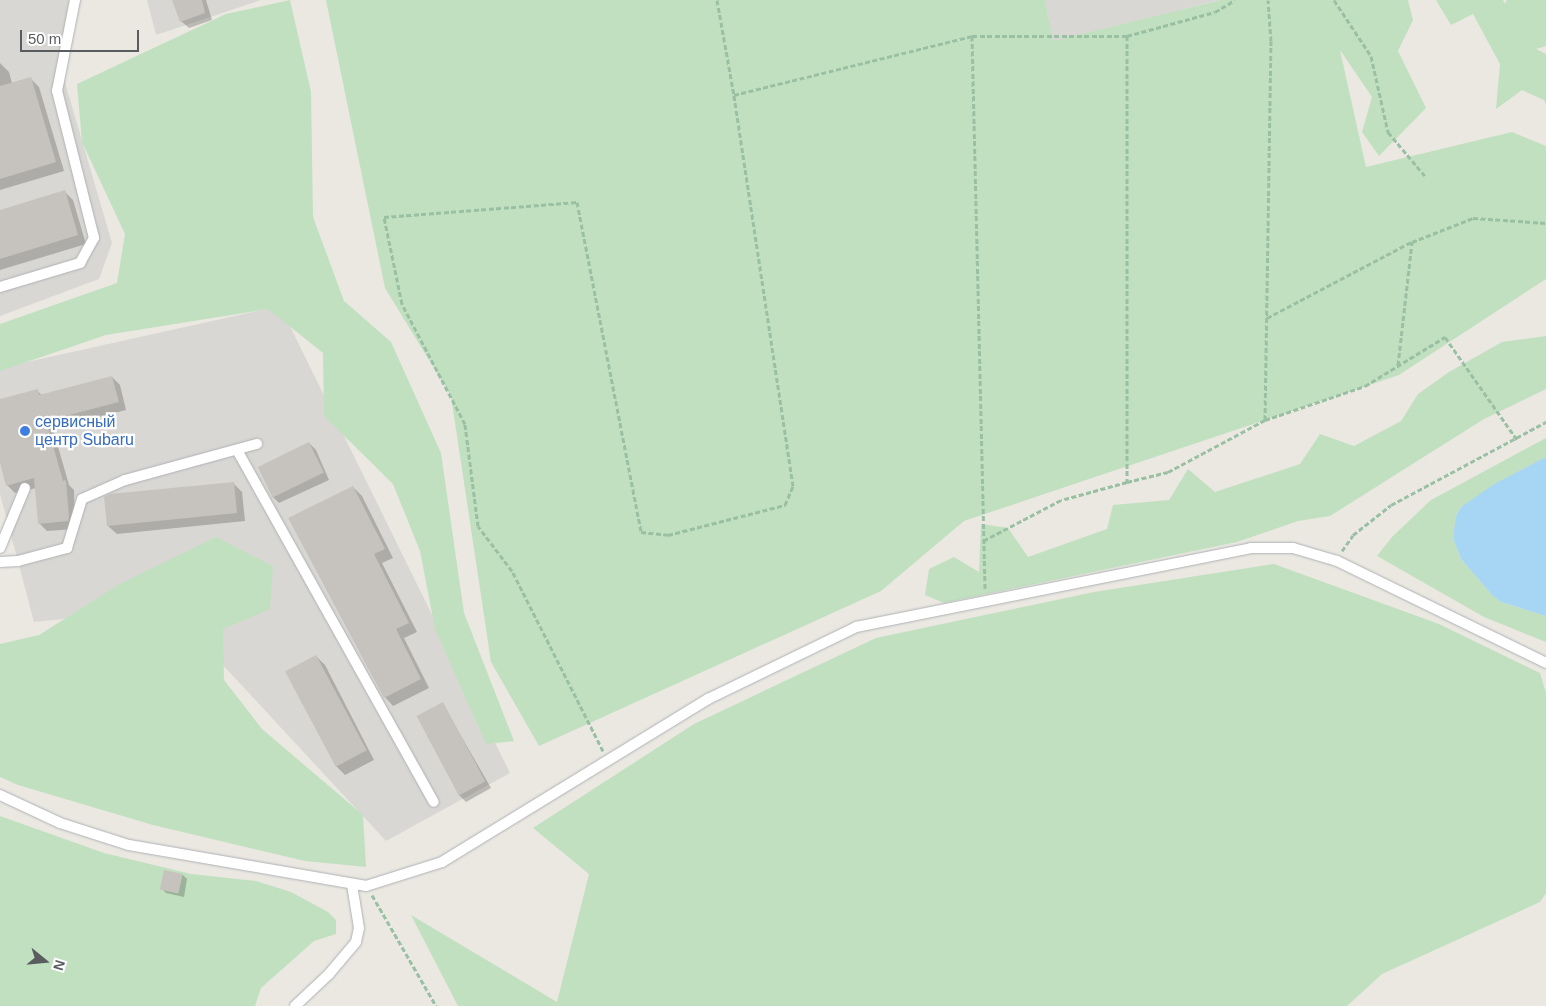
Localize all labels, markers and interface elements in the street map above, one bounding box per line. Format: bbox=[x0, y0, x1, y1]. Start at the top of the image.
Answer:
scale bar bbox=[22, 20, 141, 52]
text: 50 m bbox=[28, 30, 61, 47]
place label: сервисный центр Subaru bbox=[35, 412, 134, 450]
marker: сервисный центр Subaru bbox=[19, 425, 31, 437]
north arrow bbox=[20, 936, 70, 986]
text: N bbox=[50, 958, 68, 973]

